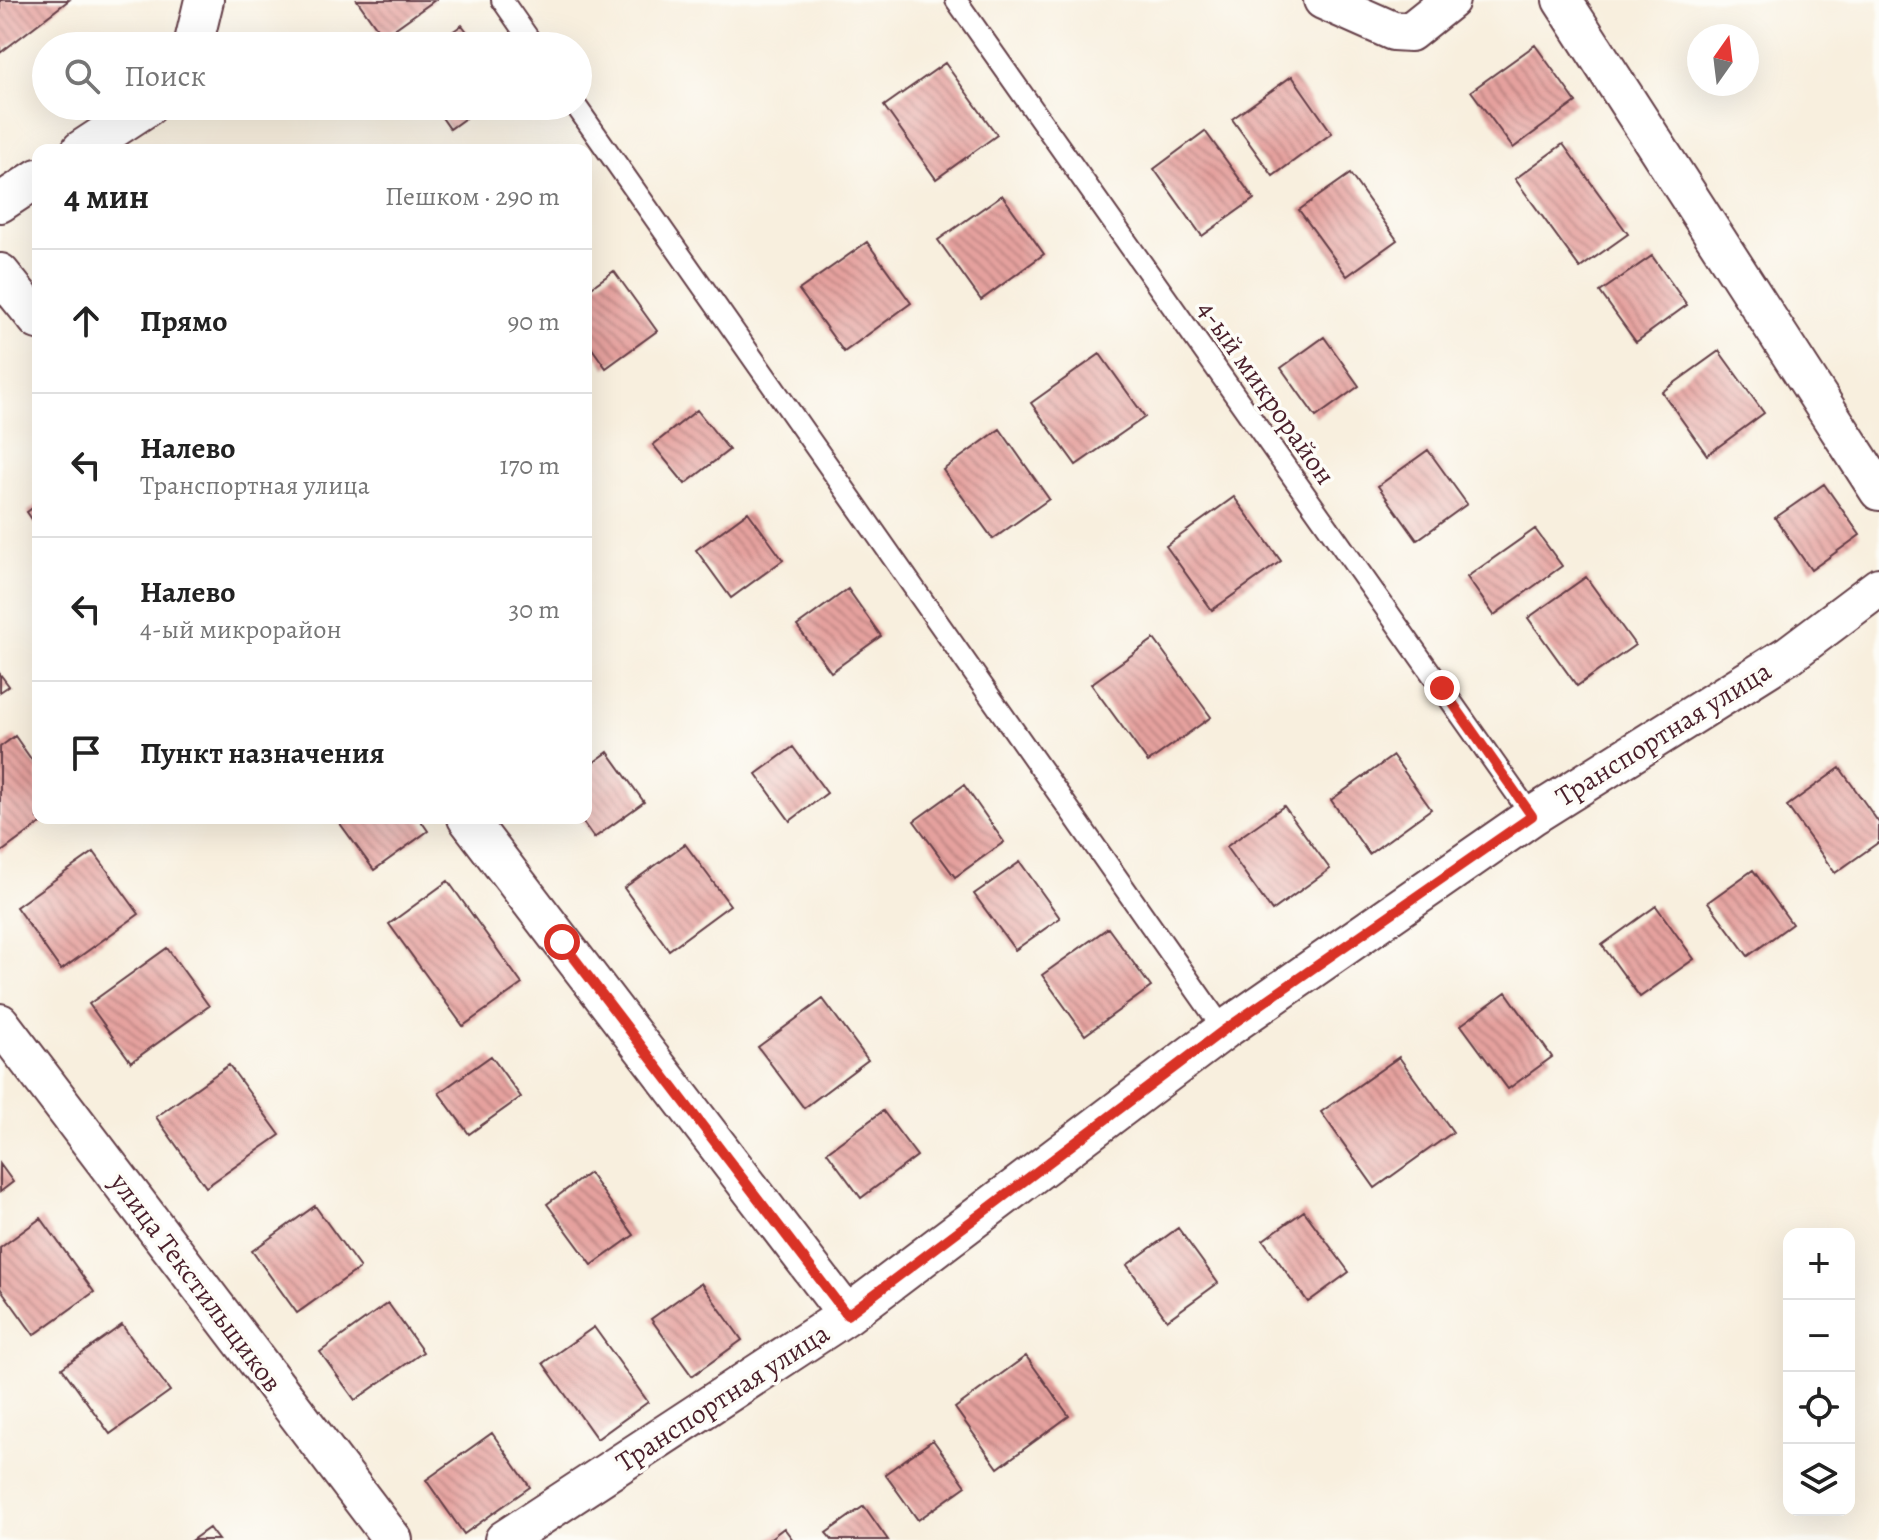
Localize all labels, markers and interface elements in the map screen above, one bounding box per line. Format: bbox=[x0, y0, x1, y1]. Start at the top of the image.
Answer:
north arrow bbox=[1687, 24, 1759, 96]
search box bbox=[32, 32, 592, 120]
icon: search bbox=[60, 54, 104, 98]
text: Поиск bbox=[124, 56, 206, 96]
text: 4 мин bbox=[64, 173, 149, 220]
text: Пешком · 290 m bbox=[385, 179, 560, 214]
street label: 4-ый микрорайон bbox=[1188, 293, 1344, 492]
icon: ahead bbox=[64, 299, 108, 343]
text: Прямо bbox=[140, 301, 227, 341]
text: 90 m bbox=[508, 304, 560, 339]
text: Налево bbox=[140, 428, 235, 468]
icon: left bbox=[64, 443, 108, 487]
text: 170 m bbox=[500, 448, 560, 483]
text: Транспортная улица bbox=[140, 468, 370, 503]
text: Налево bbox=[140, 572, 235, 612]
icon: left bbox=[64, 587, 108, 631]
text: 30 m bbox=[509, 592, 560, 627]
text: 4-ый микрорайон bbox=[140, 612, 342, 647]
street label: Транспортная улица bbox=[1549, 652, 1779, 816]
route end bbox=[1424, 670, 1460, 706]
icon: arrive bbox=[64, 731, 108, 775]
text: Пункт назначения bbox=[140, 733, 385, 773]
route start bbox=[544, 924, 580, 960]
street label: улица Текстильщиков bbox=[101, 1164, 291, 1400]
map controls bbox=[1783, 1228, 1855, 1516]
button: + bbox=[1783, 1228, 1855, 1300]
button: − bbox=[1783, 1300, 1855, 1372]
street label: Транспортная улица bbox=[608, 1314, 837, 1481]
button: locate bbox=[1783, 1372, 1855, 1444]
button: layers bbox=[1783, 1444, 1855, 1516]

